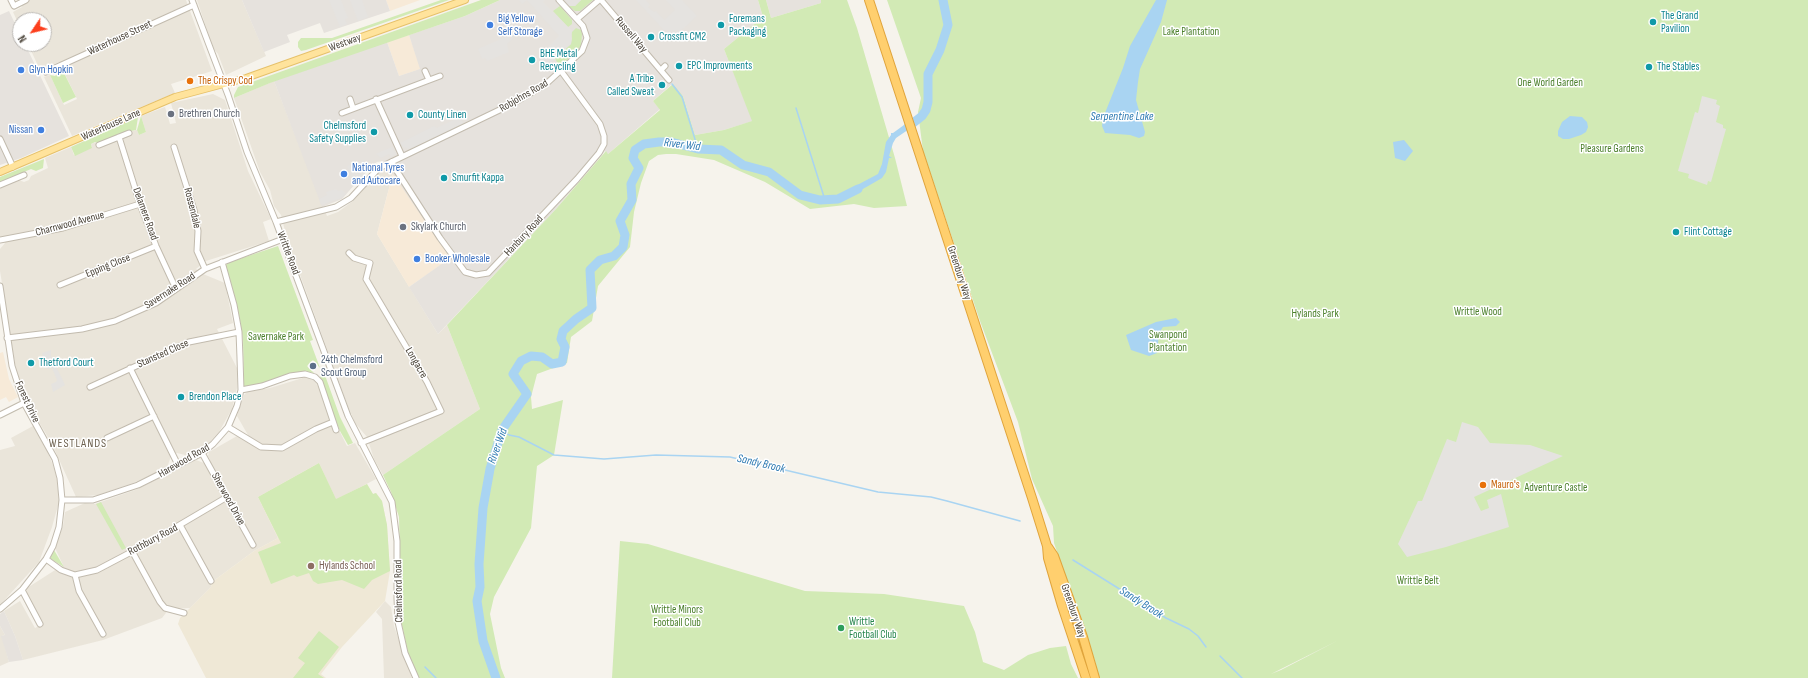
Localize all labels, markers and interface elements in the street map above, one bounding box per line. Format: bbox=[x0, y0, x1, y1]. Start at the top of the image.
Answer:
place label: The Grand Pavilion bbox=[1661, 9, 1698, 35]
north arrow bbox=[12, 12, 52, 52]
place label: Big Yellow Self Storage bbox=[498, 12, 543, 38]
place label: Foremans Packaging bbox=[729, 12, 766, 38]
street label: Russell Way bbox=[612, 14, 650, 56]
street label: Waterhouse Street bbox=[86, 17, 154, 59]
marker: The Grand Pavilion bbox=[1648, 17, 1658, 27]
marker: Big Yellow Self Storage bbox=[485, 20, 495, 30]
marker: Foremans Packaging bbox=[716, 20, 726, 30]
park label: Lake Plantation bbox=[1163, 25, 1219, 39]
place label: Crossfit CM2 bbox=[659, 30, 706, 44]
street label: Westway bbox=[327, 31, 363, 55]
text: N bbox=[16, 32, 30, 45]
marker: Crossfit CM2 bbox=[646, 32, 656, 42]
place label: BHE Metal Recycling bbox=[540, 47, 577, 73]
marker: BHE Metal Recycling bbox=[527, 55, 537, 65]
place label: EPC Improvments bbox=[687, 59, 752, 73]
place label: The Stables bbox=[1657, 60, 1699, 74]
marker: EPC Improvments bbox=[674, 61, 684, 71]
marker: The Stables bbox=[1644, 62, 1654, 72]
place label: Glyn Hopkin bbox=[29, 63, 73, 77]
marker: Glyn Hopkin bbox=[16, 65, 26, 75]
place label: A Tribe Called Sweat bbox=[607, 72, 654, 98]
place label: The Crispy Cod bbox=[198, 74, 253, 88]
marker: The Crispy Cod bbox=[185, 76, 195, 86]
park label: One World Garden bbox=[1517, 76, 1583, 90]
street label: Robjohns Road bbox=[497, 77, 551, 115]
marker: A Tribe Called Sweat bbox=[657, 80, 667, 90]
street label: Waterhouse Lane bbox=[79, 106, 143, 144]
place label: Brethren Church bbox=[179, 107, 240, 121]
place label: County Linen bbox=[418, 108, 467, 122]
marker: Brethren Church bbox=[166, 109, 176, 119]
marker: County Linen bbox=[405, 110, 415, 120]
water label: Serpentine Lake bbox=[1090, 110, 1154, 124]
place label: Chelmsford Safety Supplies bbox=[309, 119, 366, 145]
place label: Nissan bbox=[9, 123, 33, 137]
marker: Nissan bbox=[36, 125, 46, 135]
marker: Chelmsford Safety Supplies bbox=[369, 127, 379, 137]
water label: River Wid bbox=[663, 136, 701, 154]
park label: Pleasure Gardens bbox=[1580, 142, 1644, 156]
place label: National Tyres and Autocare bbox=[352, 161, 404, 187]
marker: National Tyres and Autocare bbox=[339, 169, 349, 179]
place label: Smurfit Kappa bbox=[452, 171, 504, 185]
marker: Smurfit Kappa bbox=[439, 173, 449, 183]
street label: Delamere Road bbox=[129, 186, 161, 242]
street label: Rossendale bbox=[181, 186, 203, 230]
street label: Charnwood Avenue bbox=[34, 208, 106, 240]
street label: Hanbury Road bbox=[502, 213, 546, 259]
place label: Skylark Church bbox=[411, 220, 466, 234]
marker: Skylark Church bbox=[398, 222, 408, 232]
place label: Flint Cottage bbox=[1684, 225, 1732, 239]
marker: Flint Cottage bbox=[1671, 227, 1681, 237]
street label: Writtle Road bbox=[274, 229, 302, 277]
street label: Greenbury Way bbox=[944, 244, 974, 302]
street label: Epping Close bbox=[84, 251, 132, 281]
place label: Booker Wholesale bbox=[425, 252, 490, 266]
marker: Booker Wholesale bbox=[412, 254, 422, 264]
street label: Savernake Road bbox=[142, 270, 198, 312]
park label: Writtle Wood bbox=[1454, 305, 1502, 319]
park label: Hylands Park bbox=[1291, 307, 1339, 321]
park label: Swanpond Plantation bbox=[1149, 328, 1187, 354]
park label: Savernake Park bbox=[248, 330, 304, 344]
street label: Stansted Close bbox=[135, 337, 191, 371]
street label: Longacre bbox=[402, 345, 430, 381]
place label: 24th Chelmsford Scout Group bbox=[321, 353, 382, 379]
place label: Thetford Court bbox=[39, 356, 94, 370]
marker: Thetford Court bbox=[26, 358, 36, 368]
marker: 24th Chelmsford Scout Group bbox=[308, 361, 318, 371]
street label: Forest Drive bbox=[12, 379, 42, 425]
place label: Brendon Place bbox=[189, 390, 241, 404]
marker: Brendon Place bbox=[176, 392, 186, 402]
water label: River Wid bbox=[485, 426, 511, 466]
district label: WESTLANDS bbox=[49, 437, 107, 451]
street label: Harewood Road bbox=[156, 441, 212, 481]
water label: Sandy Brook bbox=[736, 451, 786, 477]
street label: Sherwood Drive bbox=[208, 470, 248, 528]
place label: Mauro's bbox=[1491, 478, 1520, 492]
marker: Mauro's bbox=[1478, 480, 1488, 490]
park label: Adventure Castle bbox=[1525, 481, 1587, 495]
street label: Rothbury Road bbox=[126, 521, 180, 559]
place label: Hylands School bbox=[319, 559, 375, 573]
street label: Chelmsford Road bbox=[392, 560, 406, 622]
marker: Hylands School bbox=[306, 561, 316, 571]
park label: Writtle Belt bbox=[1397, 574, 1439, 588]
street label: Greenbury Way bbox=[1058, 583, 1088, 639]
water label: Sandy Brook bbox=[1116, 584, 1166, 622]
park label: Writtle Minors Football Club bbox=[651, 603, 703, 629]
place label: Writtle Football Club bbox=[849, 615, 897, 641]
marker: Writtle Football Club bbox=[836, 623, 846, 633]

